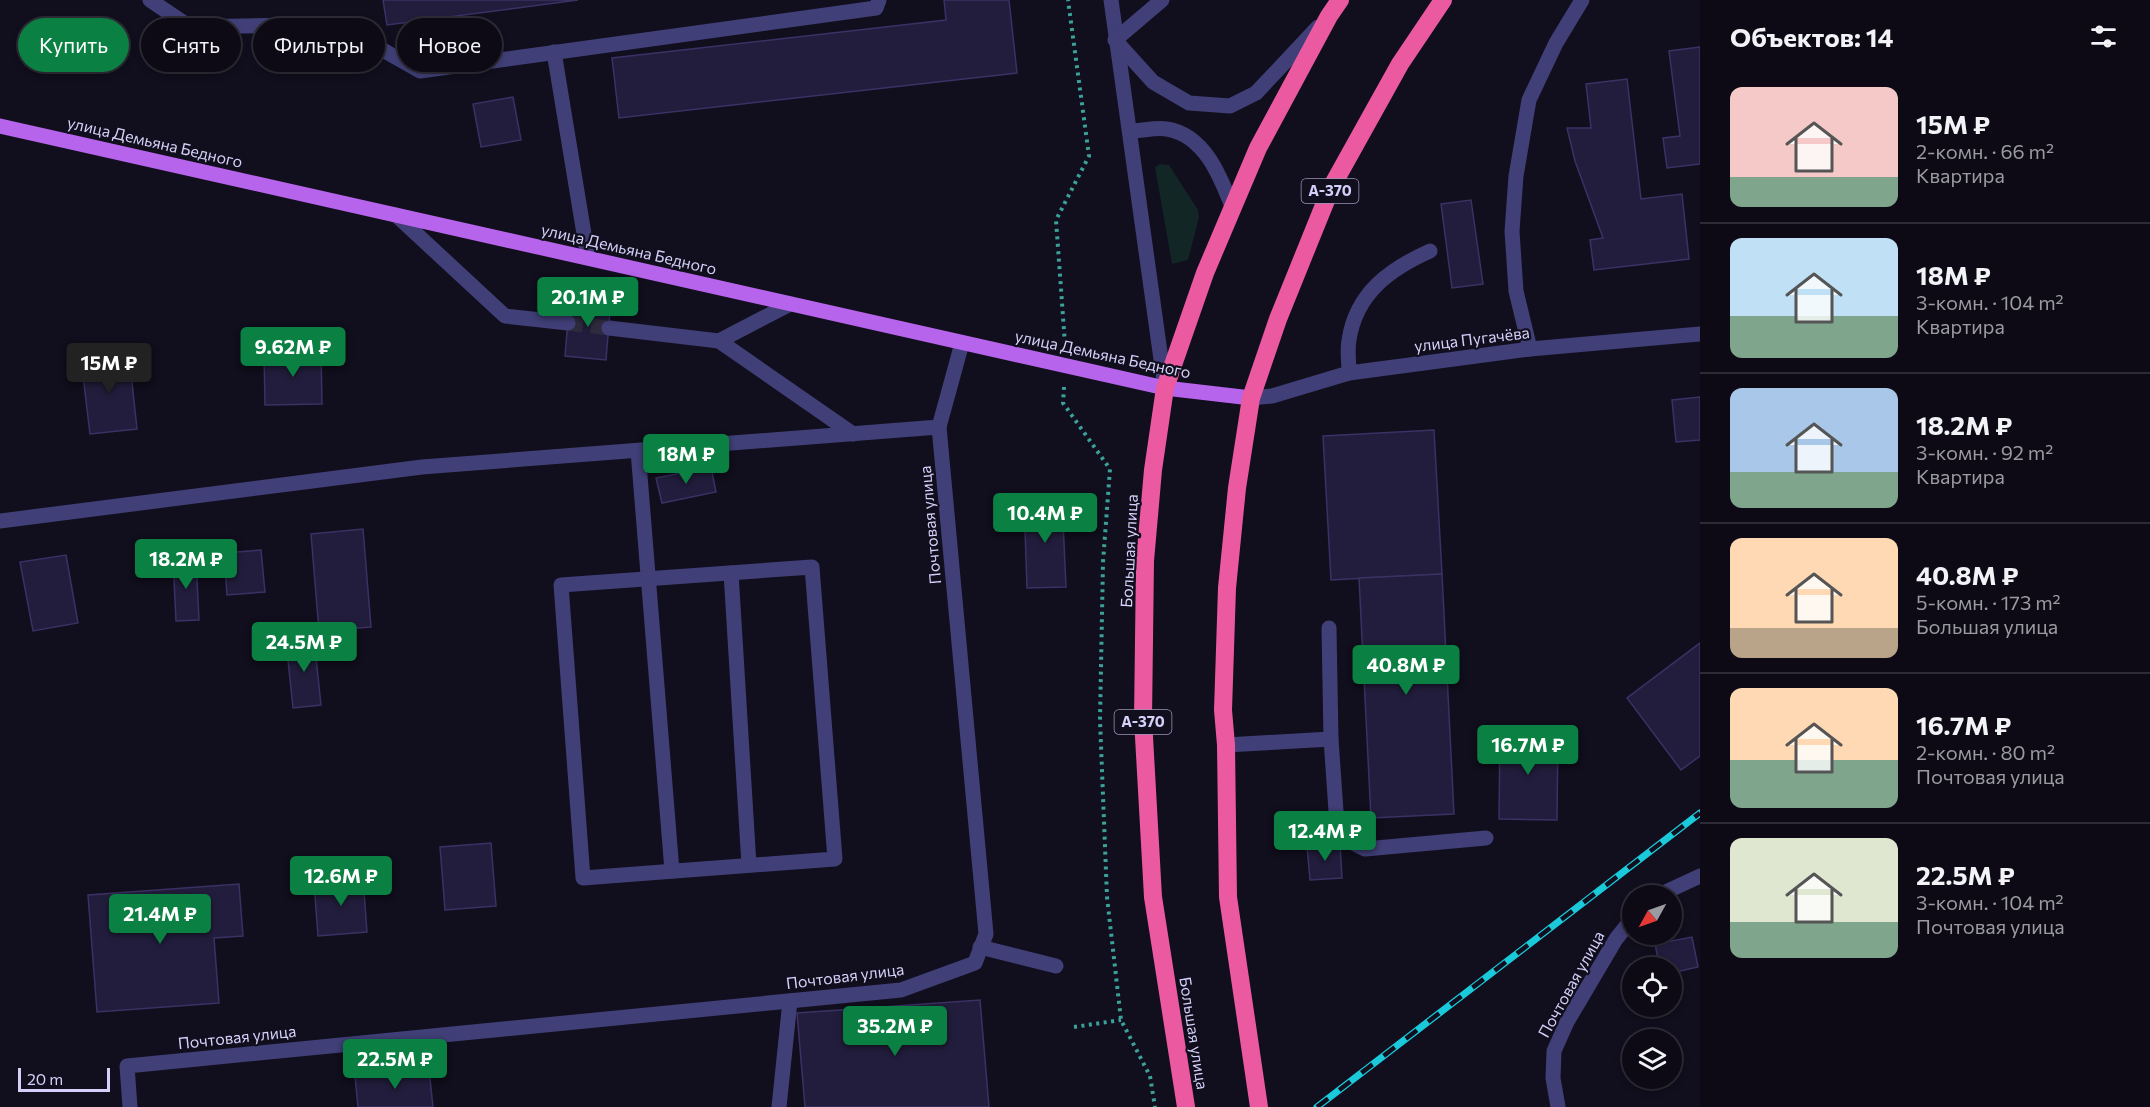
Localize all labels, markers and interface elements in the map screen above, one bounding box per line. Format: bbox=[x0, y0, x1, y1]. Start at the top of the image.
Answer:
chip: Купить bbox=[18, 18, 129, 72]
chip: Снять bbox=[141, 18, 241, 72]
chip: Фильтры bbox=[253, 18, 385, 72]
chip: Новое bbox=[397, 18, 502, 72]
icon: filters bbox=[2087, 20, 2120, 53]
text: Объектов: 14 bbox=[1730, 21, 1894, 52]
text: 15M ₽ bbox=[1916, 108, 1990, 139]
icon: home bbox=[1778, 111, 1850, 183]
street label: улица Демьяна Бедного bbox=[66, 112, 245, 171]
text: 2-комн. · 66 m² bbox=[1916, 139, 2054, 163]
text: Квартира bbox=[1916, 163, 2005, 187]
road number: А-370 bbox=[1302, 179, 1358, 203]
street label: улица Демьяна Бедного bbox=[540, 219, 719, 278]
text: 18M ₽ bbox=[1916, 259, 1991, 290]
icon: home bbox=[1778, 262, 1850, 334]
pin: 20.1M ₽ bbox=[533, 277, 643, 328]
text: 20.1M ₽ bbox=[551, 284, 625, 308]
text: 3-комн. · 104 m² bbox=[1916, 290, 2064, 314]
text: Квартира bbox=[1916, 314, 2005, 338]
street label: улица Пугачёва bbox=[1413, 322, 1531, 355]
street label: улица Демьяна Бедного bbox=[1013, 326, 1193, 381]
pin: 9.62M ₽ bbox=[238, 327, 348, 378]
text: 9.62M ₽ bbox=[255, 334, 331, 358]
pin: 15M ₽ bbox=[67, 343, 151, 394]
text: 15M ₽ bbox=[81, 350, 138, 374]
text: 18.2M ₽ bbox=[1916, 409, 2012, 440]
icon: home bbox=[1778, 412, 1850, 484]
pin: 18M ₽ bbox=[644, 434, 728, 485]
text: 3-комн. · 92 m² bbox=[1916, 440, 2053, 464]
text: 18M ₽ bbox=[657, 441, 715, 465]
text: Квартира bbox=[1916, 464, 2005, 488]
street label: Почтовая улица bbox=[915, 465, 944, 585]
pin: 10.4M ₽ bbox=[990, 493, 1100, 544]
street label: Большая улица bbox=[1116, 494, 1141, 608]
text: 10.4M ₽ bbox=[1007, 500, 1083, 524]
pin: 18.2M ₽ bbox=[131, 539, 241, 590]
text: 18.2M ₽ bbox=[149, 546, 223, 570]
text: 40.8M ₽ bbox=[1916, 559, 2019, 590]
icon: home bbox=[1778, 562, 1850, 634]
text: 5-комн. · 173 m² bbox=[1916, 590, 2061, 614]
text: Большая улица bbox=[1916, 614, 2058, 638]
pin: 24.5M ₽ bbox=[249, 622, 359, 673]
text: 24.5M ₽ bbox=[266, 629, 342, 653]
pin: 40.8M ₽ bbox=[1351, 645, 1461, 696]
text: 40.8M ₽ bbox=[1367, 652, 1445, 676]
text: 16.7M ₽ bbox=[1916, 709, 2012, 740]
road number: А-370 bbox=[1114, 710, 1172, 734]
icon: home bbox=[1778, 712, 1850, 784]
pin: 16.7M ₽ bbox=[1473, 725, 1583, 776]
text: 16.7M ₽ bbox=[1491, 732, 1565, 756]
text: 2-комн. · 80 m² bbox=[1916, 740, 2055, 764]
text: Почтовая улица bbox=[1916, 764, 2065, 788]
pin: 12.4M ₽ bbox=[1270, 811, 1380, 862]
text: 12.4M ₽ bbox=[1288, 818, 1362, 842]
pin: 12.6M ₽ bbox=[286, 856, 396, 907]
text: 22.5M ₽ bbox=[1916, 859, 2015, 890]
icon: home bbox=[1778, 862, 1850, 934]
text: 12.6M ₽ bbox=[304, 863, 378, 887]
north arrow bbox=[1622, 885, 1682, 945]
map controls bbox=[1622, 885, 1682, 1089]
text: 3-комн. · 104 m² bbox=[1916, 890, 2064, 914]
pin: 21.4M ₽ bbox=[105, 894, 215, 945]
text: 21.4M ₽ bbox=[123, 901, 197, 925]
text: Почтовая улица bbox=[1916, 914, 2065, 938]
street label: Почтовая улица bbox=[1533, 927, 1608, 1040]
button: locate bbox=[1622, 957, 1682, 1017]
street label: Почтовая улица bbox=[785, 959, 905, 992]
street label: Большая улица bbox=[1176, 975, 1213, 1091]
pin: 35.2M ₽ bbox=[840, 1006, 950, 1057]
text: 35.2M ₽ bbox=[857, 1013, 933, 1037]
street label: Почтовая улица bbox=[177, 1021, 297, 1052]
button: layers bbox=[1622, 1029, 1682, 1089]
pin: 22.5M ₽ bbox=[340, 1039, 450, 1090]
text: 22.5M ₽ bbox=[357, 1046, 433, 1070]
scale bar bbox=[18, 1065, 110, 1092]
text: 20 m bbox=[27, 1069, 63, 1088]

